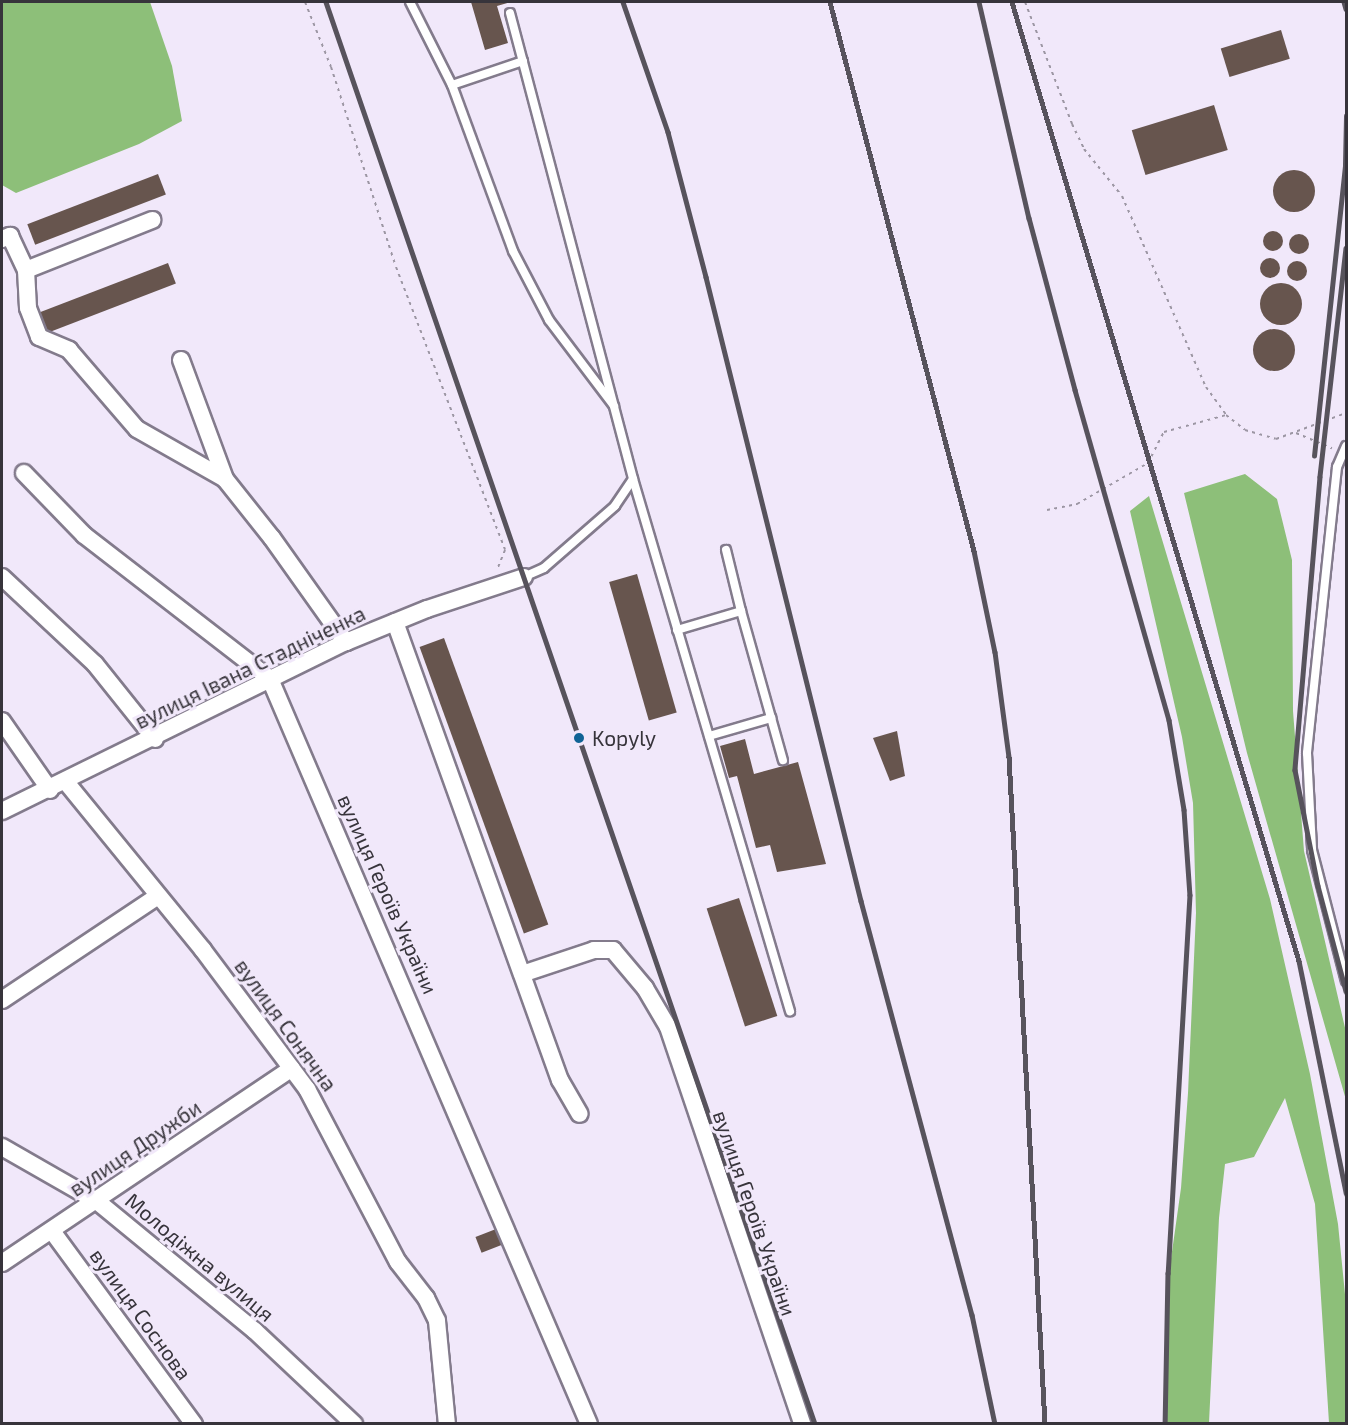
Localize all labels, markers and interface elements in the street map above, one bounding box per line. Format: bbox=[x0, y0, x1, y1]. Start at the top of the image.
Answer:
street label: вулиця Івана Стадніченка bbox=[131, 600, 369, 734]
place label: Kopyly bbox=[592, 725, 656, 751]
marker: Kopyly bbox=[570, 729, 588, 747]
street label: вулиця Героїв України bbox=[333, 790, 443, 998]
street label: вулиця Сонячна bbox=[230, 954, 342, 1096]
street label: вулиця Дружби bbox=[64, 1095, 206, 1201]
street label: вулиця Героїв України bbox=[708, 1107, 802, 1319]
street label: Молодіжна вулиця bbox=[121, 1187, 279, 1327]
street label: вулиця Соснова bbox=[85, 1243, 197, 1385]

